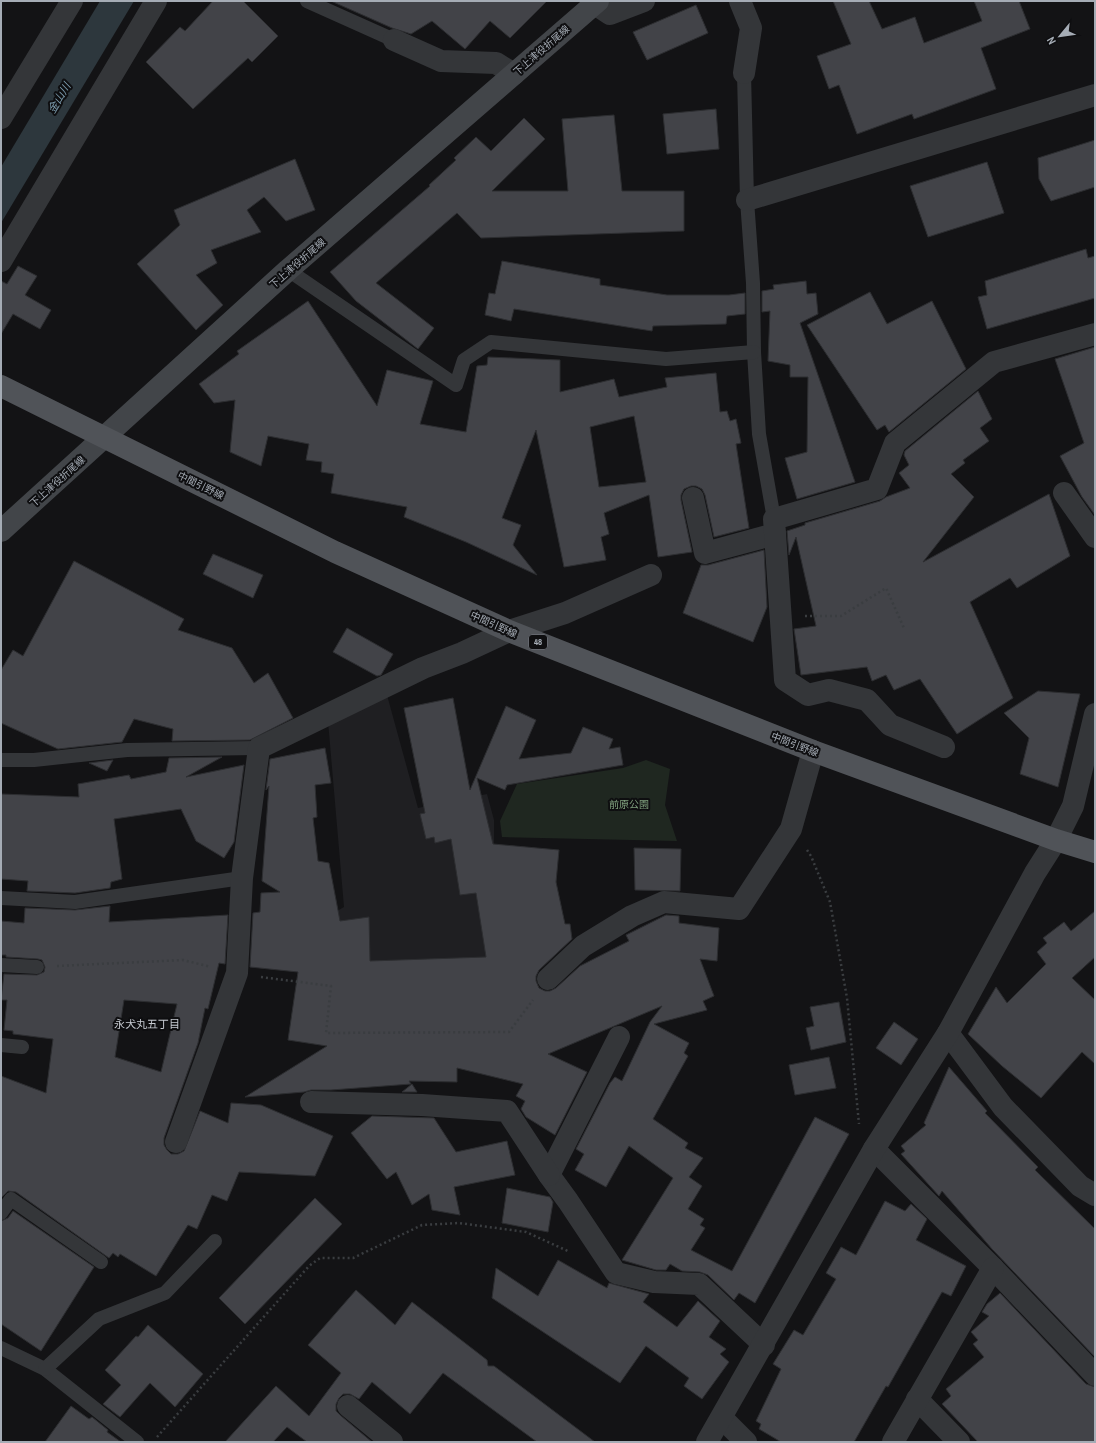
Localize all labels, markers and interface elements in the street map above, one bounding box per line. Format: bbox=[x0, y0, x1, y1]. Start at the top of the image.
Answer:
north arrow bbox=[1040, 16, 1080, 56]
street label: 下上津役折尾線 bbox=[511, 23, 572, 78]
text: N bbox=[1044, 35, 1059, 47]
water label: 金山川 bbox=[45, 79, 74, 116]
street label: 下上津役折尾線 bbox=[267, 236, 328, 291]
street label: 下上津役折尾線 bbox=[27, 453, 88, 510]
street label: 中間引野線 bbox=[175, 469, 226, 502]
street label: 中間引野線 bbox=[468, 608, 519, 641]
road number: 48 bbox=[529, 635, 547, 649]
street label: 中間引野線 bbox=[769, 729, 820, 759]
park label: 前原公園 bbox=[609, 798, 649, 811]
district label: 永犬丸五丁目 bbox=[114, 1017, 180, 1031]

